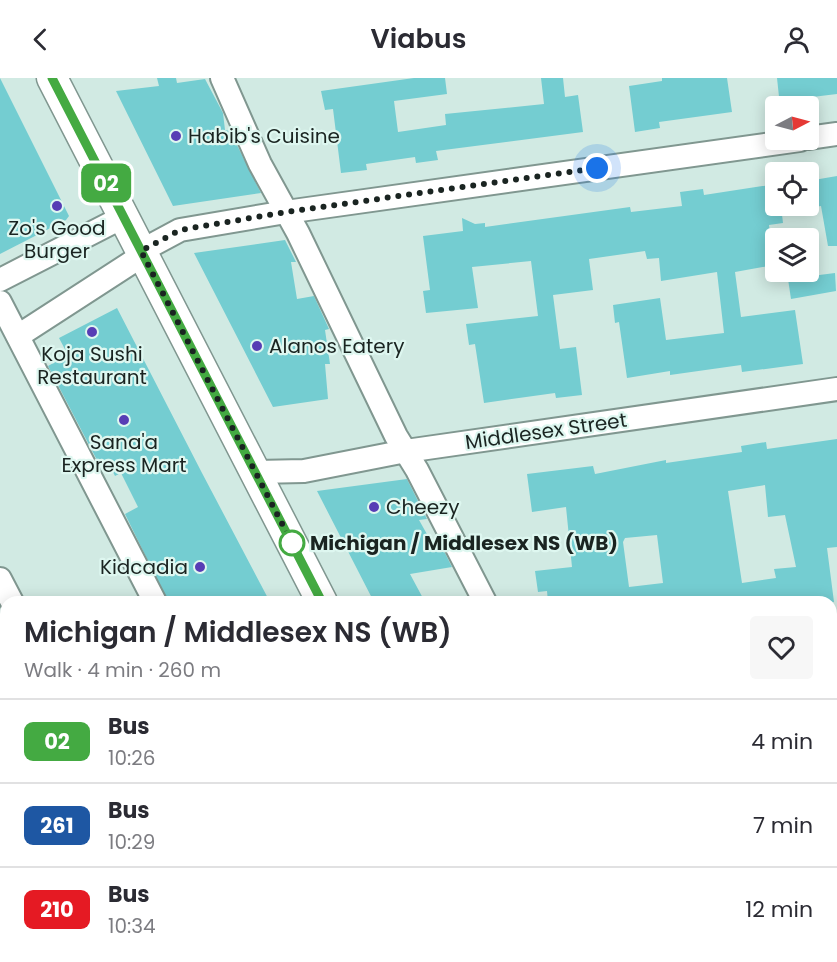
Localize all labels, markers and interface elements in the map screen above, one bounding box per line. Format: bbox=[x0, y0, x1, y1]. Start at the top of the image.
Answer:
text: Viabus bbox=[371, 20, 466, 57]
icon: back bbox=[24, 23, 57, 56]
icon: person bbox=[780, 23, 813, 56]
north arrow bbox=[765, 96, 819, 150]
map controls bbox=[765, 96, 819, 282]
place label: Habib's Cuisine bbox=[188, 122, 340, 150]
marker: Habib's Cuisine bbox=[169, 129, 183, 143]
your location bbox=[582, 153, 612, 183]
button: locate bbox=[765, 162, 819, 216]
line badge: 02 bbox=[79, 164, 133, 202]
text: 02 bbox=[93, 169, 119, 198]
marker: Zo's Good Burger bbox=[50, 199, 64, 213]
place label: Zo's Good Burger bbox=[8, 214, 106, 265]
button: layers bbox=[765, 228, 819, 282]
marker: Koja Sushi Restaurant bbox=[85, 325, 99, 339]
place label: Alanos Eatery bbox=[269, 332, 404, 360]
marker: Alanos Eatery bbox=[250, 339, 264, 353]
place label: Koja Sushi Restaurant bbox=[37, 340, 147, 391]
street label: Middlesex Street bbox=[463, 406, 629, 456]
marker: Sana'a Express Mart bbox=[117, 413, 131, 427]
place label: Sana'a Express Mart bbox=[62, 428, 186, 479]
place label: Cheezy bbox=[386, 493, 459, 521]
marker: Cheezy bbox=[367, 500, 381, 514]
place label: Michigan / Middlesex NS (WB) bbox=[310, 529, 618, 557]
marker: Michigan / Middlesex NS (WB) bbox=[279, 530, 305, 556]
place label: Kidcadia bbox=[100, 553, 188, 581]
marker: Kidcadia bbox=[193, 560, 207, 574]
text: Michigan / Middlesex NS (WB) bbox=[24, 613, 452, 652]
button: heart bbox=[750, 616, 813, 679]
text: Walk · 4 min · 260 m bbox=[24, 656, 221, 684]
text: Bus bbox=[108, 711, 150, 742]
text: 4 min bbox=[751, 726, 813, 757]
text: 02 bbox=[44, 727, 70, 756]
text: 10:26 bbox=[108, 744, 155, 772]
text: Bus bbox=[108, 795, 150, 826]
text: 7 min bbox=[753, 810, 813, 841]
text: 261 bbox=[40, 811, 74, 840]
text: 10:29 bbox=[108, 828, 155, 856]
text: Bus bbox=[108, 879, 150, 910]
text: 12 min bbox=[745, 894, 813, 925]
text: 210 bbox=[40, 895, 74, 924]
text: 10:34 bbox=[108, 912, 156, 940]

